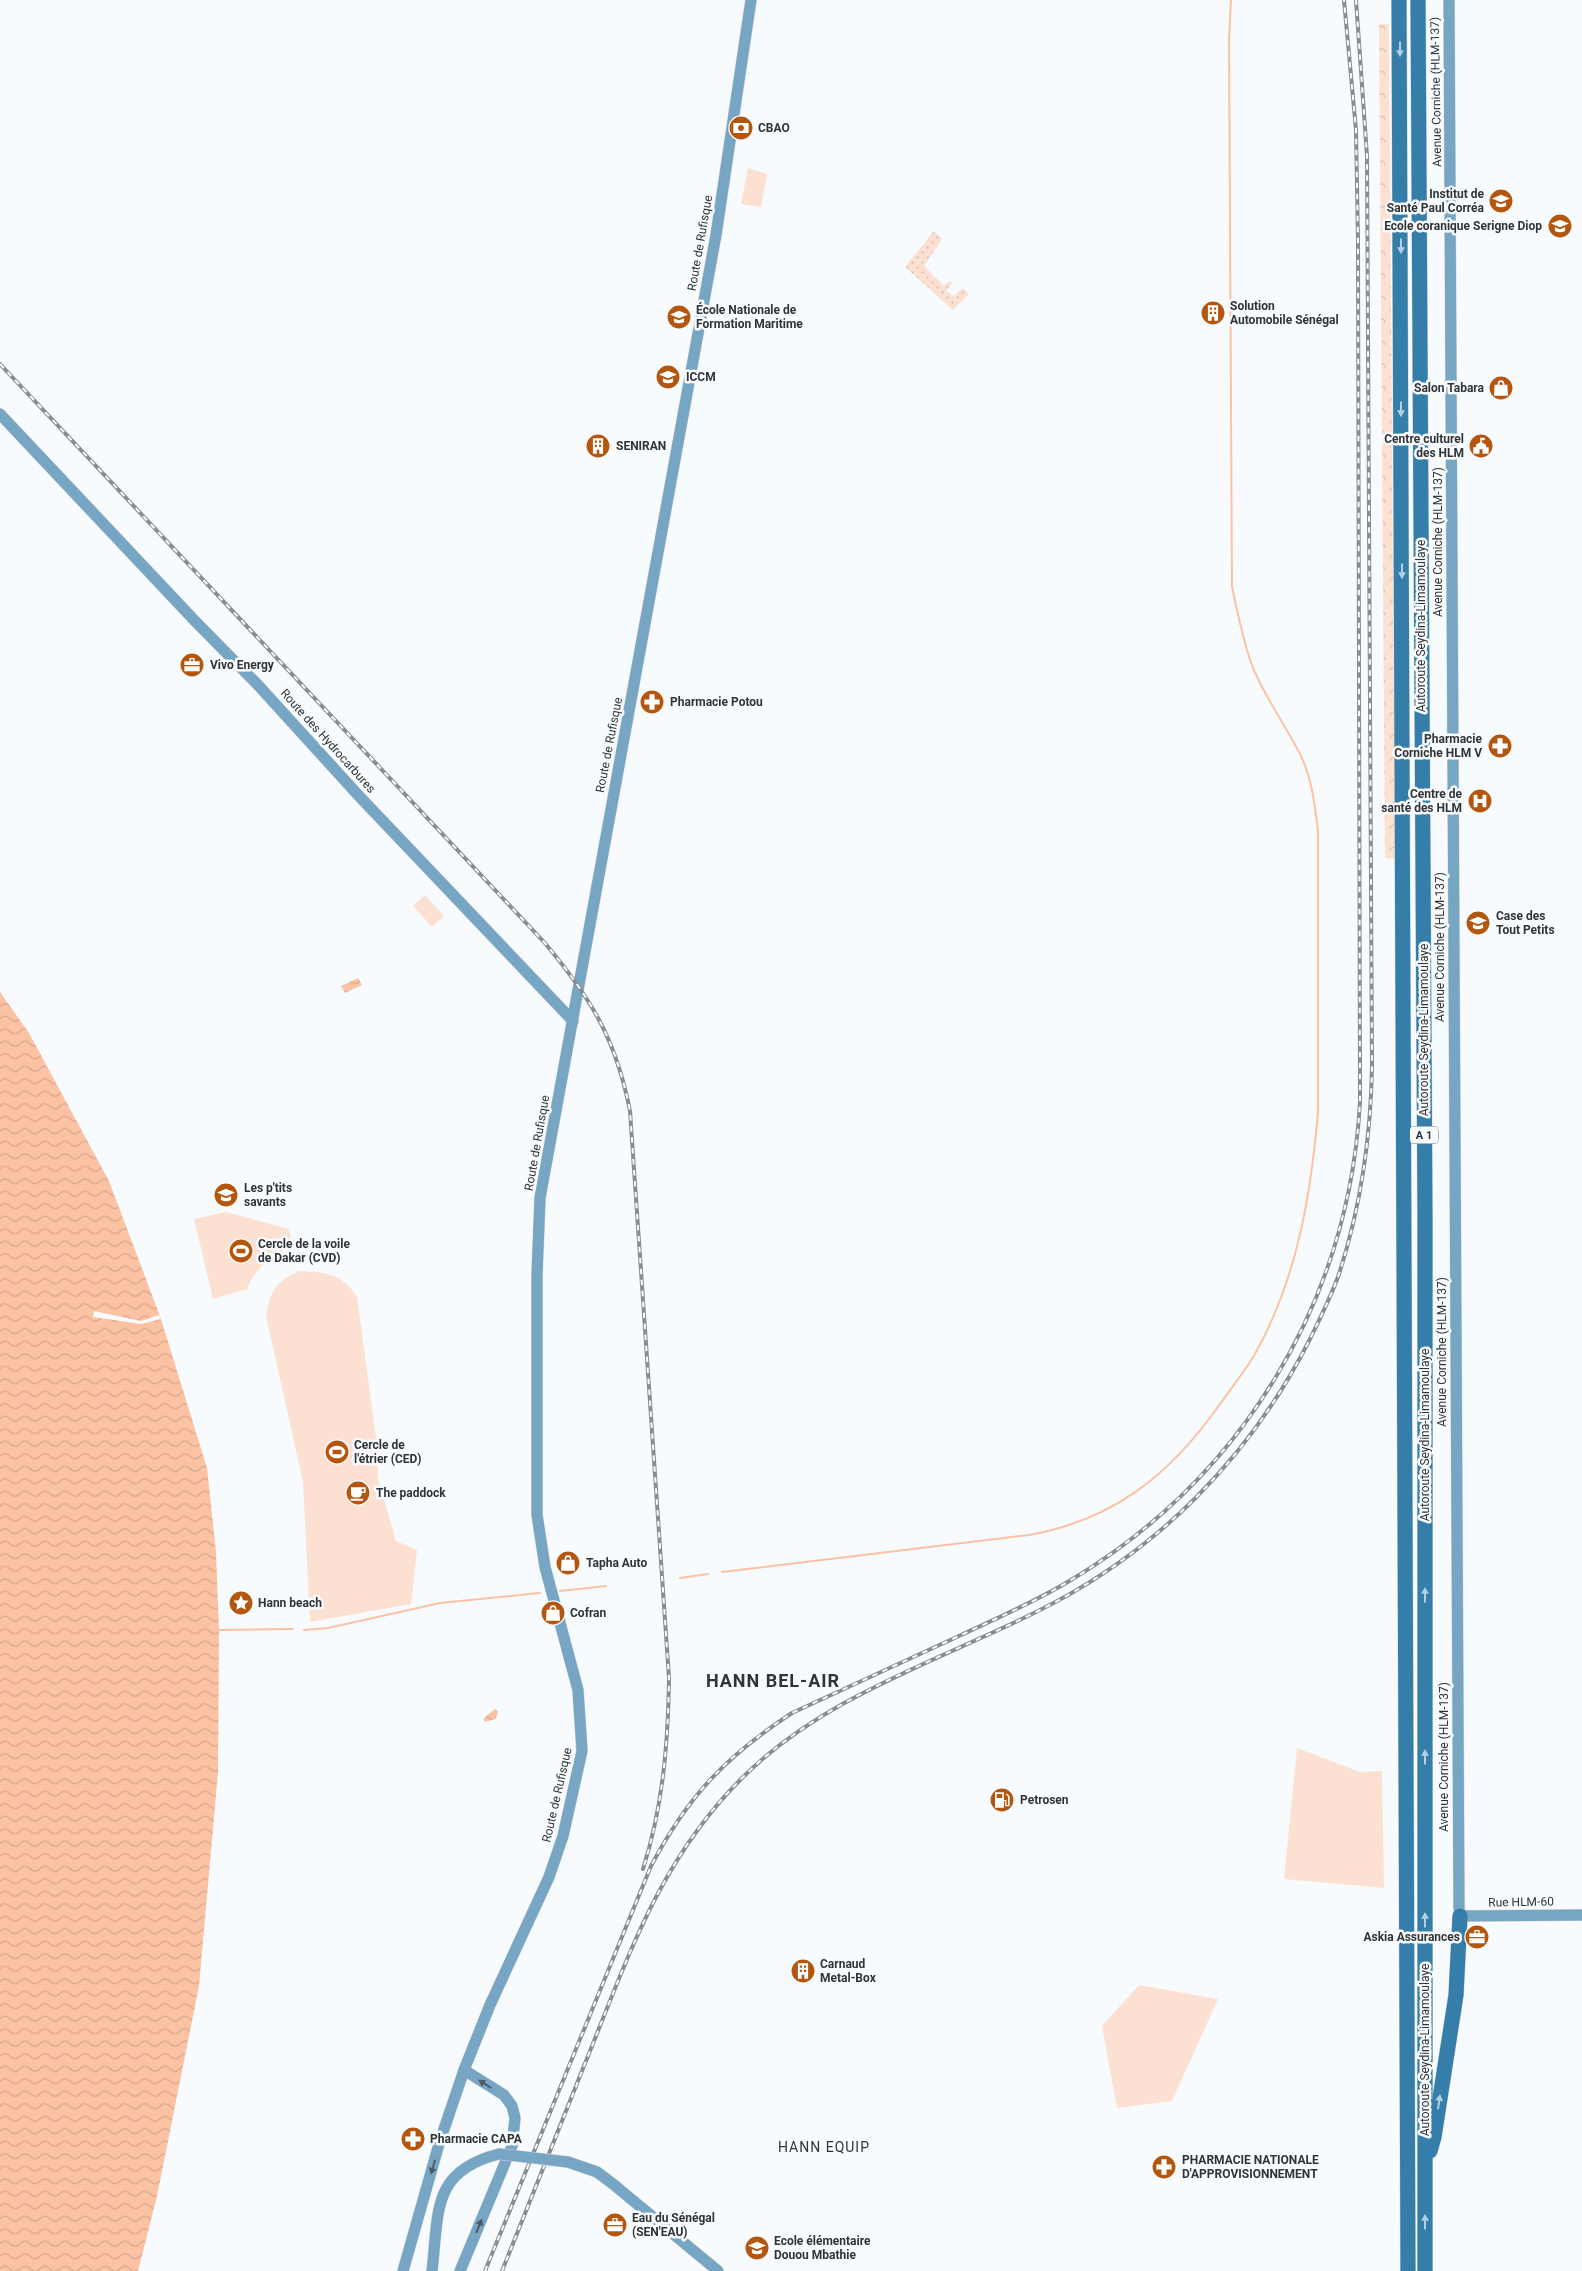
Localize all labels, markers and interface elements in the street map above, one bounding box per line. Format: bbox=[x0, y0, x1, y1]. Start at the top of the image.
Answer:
street label: Avenue Corniche (HLM-137) bbox=[1428, 17, 1444, 167]
one-way arrow bbox=[1396, 41, 1404, 57]
bank icon: CBAO bbox=[728, 115, 754, 141]
place label: CBAO bbox=[758, 121, 790, 135]
place label: Institut de Santé Paul Corréa bbox=[1387, 187, 1485, 215]
school or university icon: Institut de Santé Paul Corréa bbox=[1488, 188, 1514, 214]
street label: Route de Rufisque bbox=[685, 194, 715, 292]
school or university icon: Ecole coranique Serigne Diop bbox=[1547, 213, 1573, 239]
place label: Ecole coranique Serigne Diop bbox=[1384, 219, 1542, 233]
one-way arrow bbox=[1397, 238, 1405, 254]
place label: Solution Automobile Sénégal bbox=[1230, 299, 1339, 327]
building icon: Solution Automobile Sénégal bbox=[1200, 300, 1226, 326]
place label: École Nationale de Formation Maritime bbox=[696, 302, 803, 331]
school or university icon: École Nationale de Formation Maritime bbox=[666, 304, 692, 330]
school or university icon: ICCM bbox=[655, 364, 681, 390]
place label: ICCM bbox=[686, 370, 716, 384]
shop icon: Salon Tabara bbox=[1488, 375, 1514, 401]
place label: Salon Tabara bbox=[1414, 381, 1485, 395]
one-way arrow bbox=[1397, 401, 1405, 417]
place label: Centre culturel des HLM bbox=[1384, 432, 1464, 460]
building icon: SENIRAN bbox=[585, 433, 611, 459]
public building icon: Centre culturel des HLM bbox=[1468, 433, 1494, 459]
place label: SENIRAN bbox=[616, 439, 666, 453]
street label: Avenue Corniche (HLM-137) bbox=[1431, 467, 1445, 617]
street label: Autoroute Seydina-Limamoulaye bbox=[1414, 540, 1428, 712]
one-way arrow bbox=[1398, 563, 1406, 579]
office icon: Vivo Energy bbox=[179, 652, 205, 678]
place label: Vivo Energy bbox=[210, 658, 275, 672]
street label: Route des Hydrocarbures bbox=[278, 686, 378, 796]
pharmacy icon: Pharmacie Potou bbox=[639, 689, 665, 715]
place label: Pharmacie Potou bbox=[670, 695, 763, 709]
street label: Route de Rufisque bbox=[593, 696, 625, 794]
place label: Pharmacie Corniche HLM V bbox=[1394, 732, 1483, 760]
pharmacy icon: Pharmacie Corniche HLM V bbox=[1487, 733, 1513, 759]
place label: Centre de santé des HLM bbox=[1381, 787, 1463, 815]
hospital icon: Centre de santé des HLM bbox=[1467, 788, 1493, 814]
street label: Avenue Corniche (HLM-137) bbox=[1433, 872, 1447, 1022]
place label: Case des Tout Petits bbox=[1496, 909, 1555, 937]
school or university icon: Case des Tout Petits bbox=[1465, 910, 1491, 936]
street label: Autoroute Seydina-Limamoulaye bbox=[1417, 944, 1431, 1116]
street label: Route de Rufisque bbox=[522, 1094, 552, 1192]
road number: A 1 bbox=[1410, 1126, 1438, 1144]
place label: Les p'tits savants bbox=[244, 1181, 292, 1209]
school or university icon: Les p'tits savants bbox=[213, 1182, 239, 1208]
place label: Cercle de la voile de Dakar (CVD) bbox=[258, 1237, 350, 1265]
sports icon: Cercle de la voile de Dakar (CVD) bbox=[228, 1238, 254, 1264]
street label: Avenue Corniche (HLM-137) bbox=[1435, 1277, 1449, 1427]
street label: Autoroute Seydina-Limamoulaye bbox=[1418, 1349, 1432, 1521]
place label: Cercle de l'étrier (CED) bbox=[354, 1438, 422, 1466]
sports icon: Cercle de l'étrier (CED) bbox=[324, 1439, 350, 1465]
cafe icon: The paddock bbox=[345, 1480, 371, 1506]
place label: The paddock bbox=[376, 1486, 446, 1500]
shop icon: Tapha Auto bbox=[555, 1550, 581, 1576]
place label: Tapha Auto bbox=[586, 1556, 647, 1570]
one-way arrow bbox=[1421, 1587, 1429, 1603]
place icon: Hann beach bbox=[228, 1590, 254, 1616]
place label: Hann beach bbox=[258, 1596, 322, 1610]
shop icon: Cofran bbox=[540, 1600, 566, 1626]
place label: Cofran bbox=[570, 1606, 607, 1620]
district label: HANN BEL-AIR bbox=[706, 1670, 840, 1691]
street label: Avenue Corniche (HLM-137) bbox=[1437, 1682, 1451, 1832]
street label: Route de Rufisque bbox=[539, 1746, 575, 1844]
one-way arrow bbox=[1421, 1749, 1429, 1765]
fuel station icon: Petrosen bbox=[989, 1787, 1015, 1813]
place label: Petrosen bbox=[1020, 1793, 1069, 1807]
street label: Rue HLM-60 bbox=[1488, 1894, 1554, 1910]
one-way arrow bbox=[1421, 1912, 1429, 1928]
office icon: Askia Assurances bbox=[1464, 1924, 1490, 1950]
place label: Askia Assurances bbox=[1363, 1930, 1460, 1944]
place label: Carnaud Metal-Box bbox=[820, 1957, 877, 1985]
building icon: Carnaud Metal-Box bbox=[790, 1958, 816, 1984]
street label: Autoroute Seydina-Limamoulaye bbox=[1418, 1964, 1432, 2136]
one-way arrow bbox=[479, 2079, 492, 2089]
one-way arrow bbox=[1435, 2094, 1443, 2110]
pharmacy icon: Pharmacie CAPA bbox=[400, 2126, 426, 2152]
place label: Pharmacie CAPA bbox=[430, 2132, 523, 2146]
district label: HANN EQUIP bbox=[778, 2139, 870, 2155]
place label: PHARMACIE NATIONALE D'APPROVISIONNEMENT bbox=[1182, 2153, 1319, 2181]
pharmacy icon: PHARMACIE NATIONALE D'APPROVISIONNEMENT bbox=[1151, 2154, 1177, 2180]
one-way arrow bbox=[428, 2159, 436, 2174]
place label: Eau du Sénégal (SEN'EAU) bbox=[632, 2211, 715, 2239]
office icon: Eau du Sénégal (SEN'EAU) bbox=[602, 2212, 628, 2238]
one-way arrow bbox=[1421, 2214, 1429, 2230]
one-way arrow bbox=[475, 2219, 483, 2233]
place label: Ecole élémentaire Douou Mbathie bbox=[774, 2234, 871, 2262]
school or university icon: Ecole élémentaire Douou Mbathie bbox=[744, 2235, 770, 2261]

